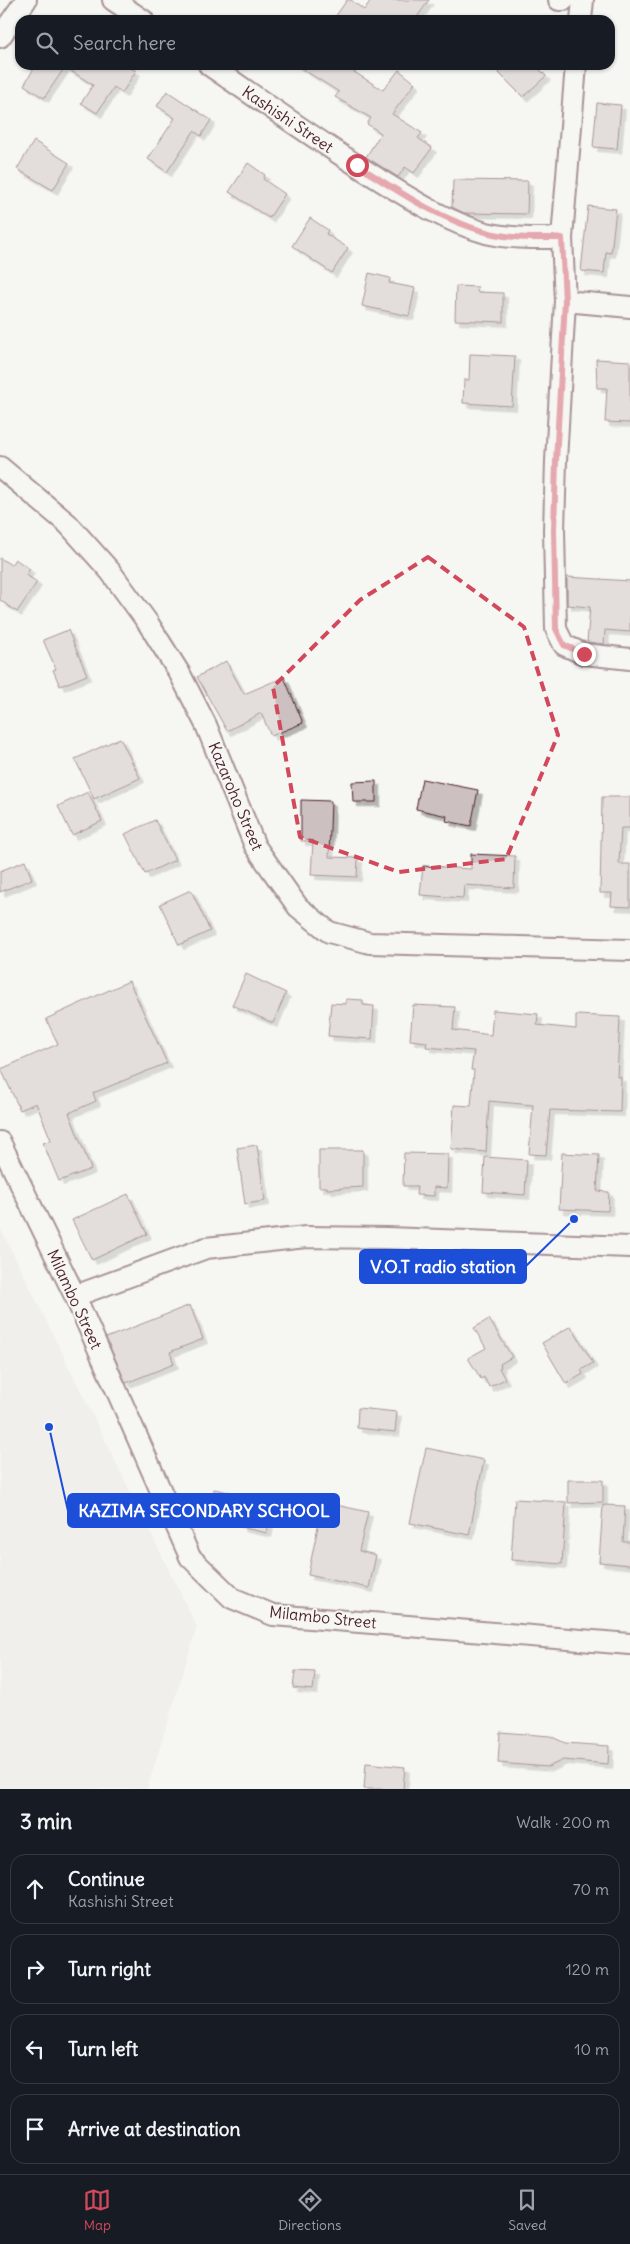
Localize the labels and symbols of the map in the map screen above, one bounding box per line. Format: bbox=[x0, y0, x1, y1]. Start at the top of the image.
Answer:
street label: Kashishi Street bbox=[239, 81, 338, 157]
route start bbox=[346, 154, 369, 177]
route end bbox=[573, 643, 596, 666]
street label: Kazaroho Street bbox=[204, 739, 268, 854]
street label: Milambo Street bbox=[43, 1246, 107, 1353]
callout: V.O.T radio station bbox=[360, 1250, 526, 1283]
text: V.O.T radio station bbox=[370, 1255, 516, 1278]
callout: KAZIMA SECONDARY SCHOOL bbox=[68, 1494, 339, 1527]
text: KAZIMA SECONDARY SCHOOL bbox=[78, 1499, 330, 1522]
street label: Milambo Street bbox=[268, 1601, 378, 1633]

